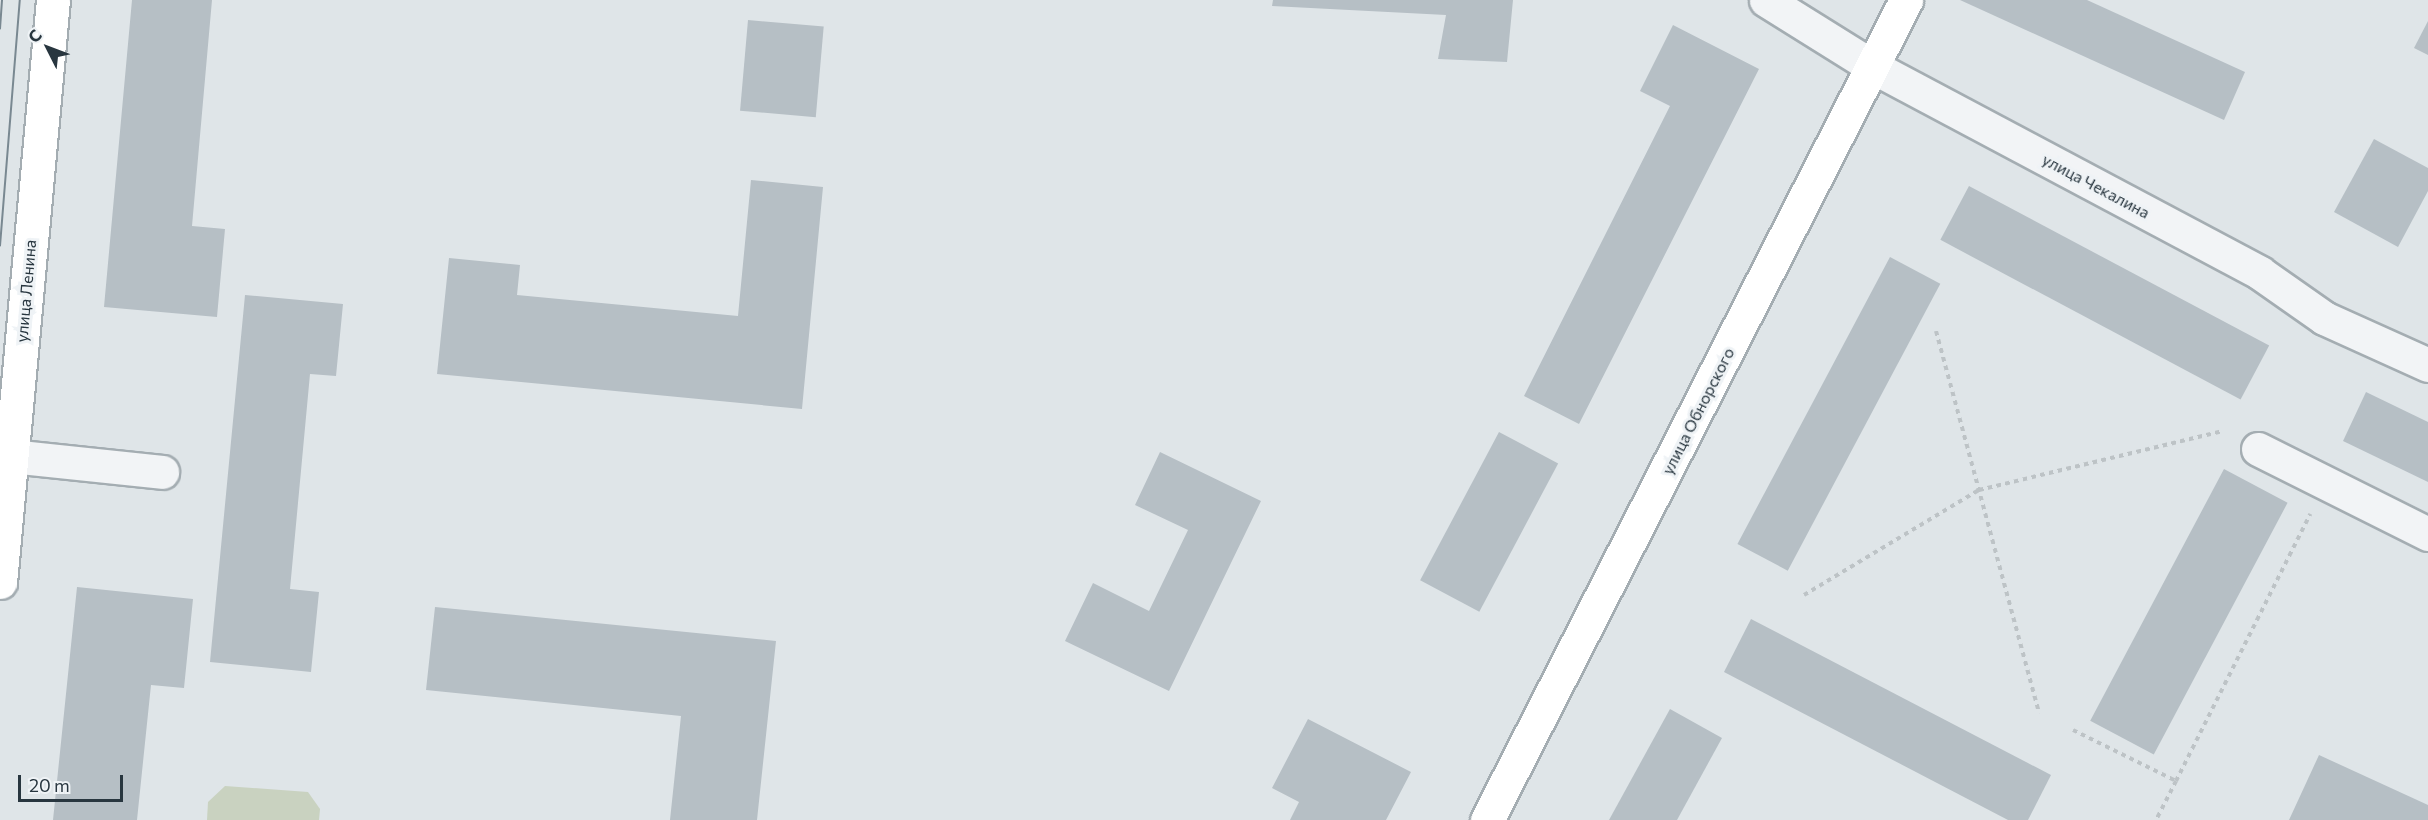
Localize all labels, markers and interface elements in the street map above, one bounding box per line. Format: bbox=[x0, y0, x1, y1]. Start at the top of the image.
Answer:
north arrow bbox=[18, 18, 78, 78]
text: С bbox=[24, 25, 45, 46]
street label: улица Чекалина bbox=[2039, 150, 2153, 222]
street label: улица Ленина bbox=[12, 239, 40, 343]
street label: улица Обнорского bbox=[1658, 344, 1738, 478]
scale bar bbox=[21, 763, 126, 801]
text: 20 m bbox=[29, 774, 70, 796]

